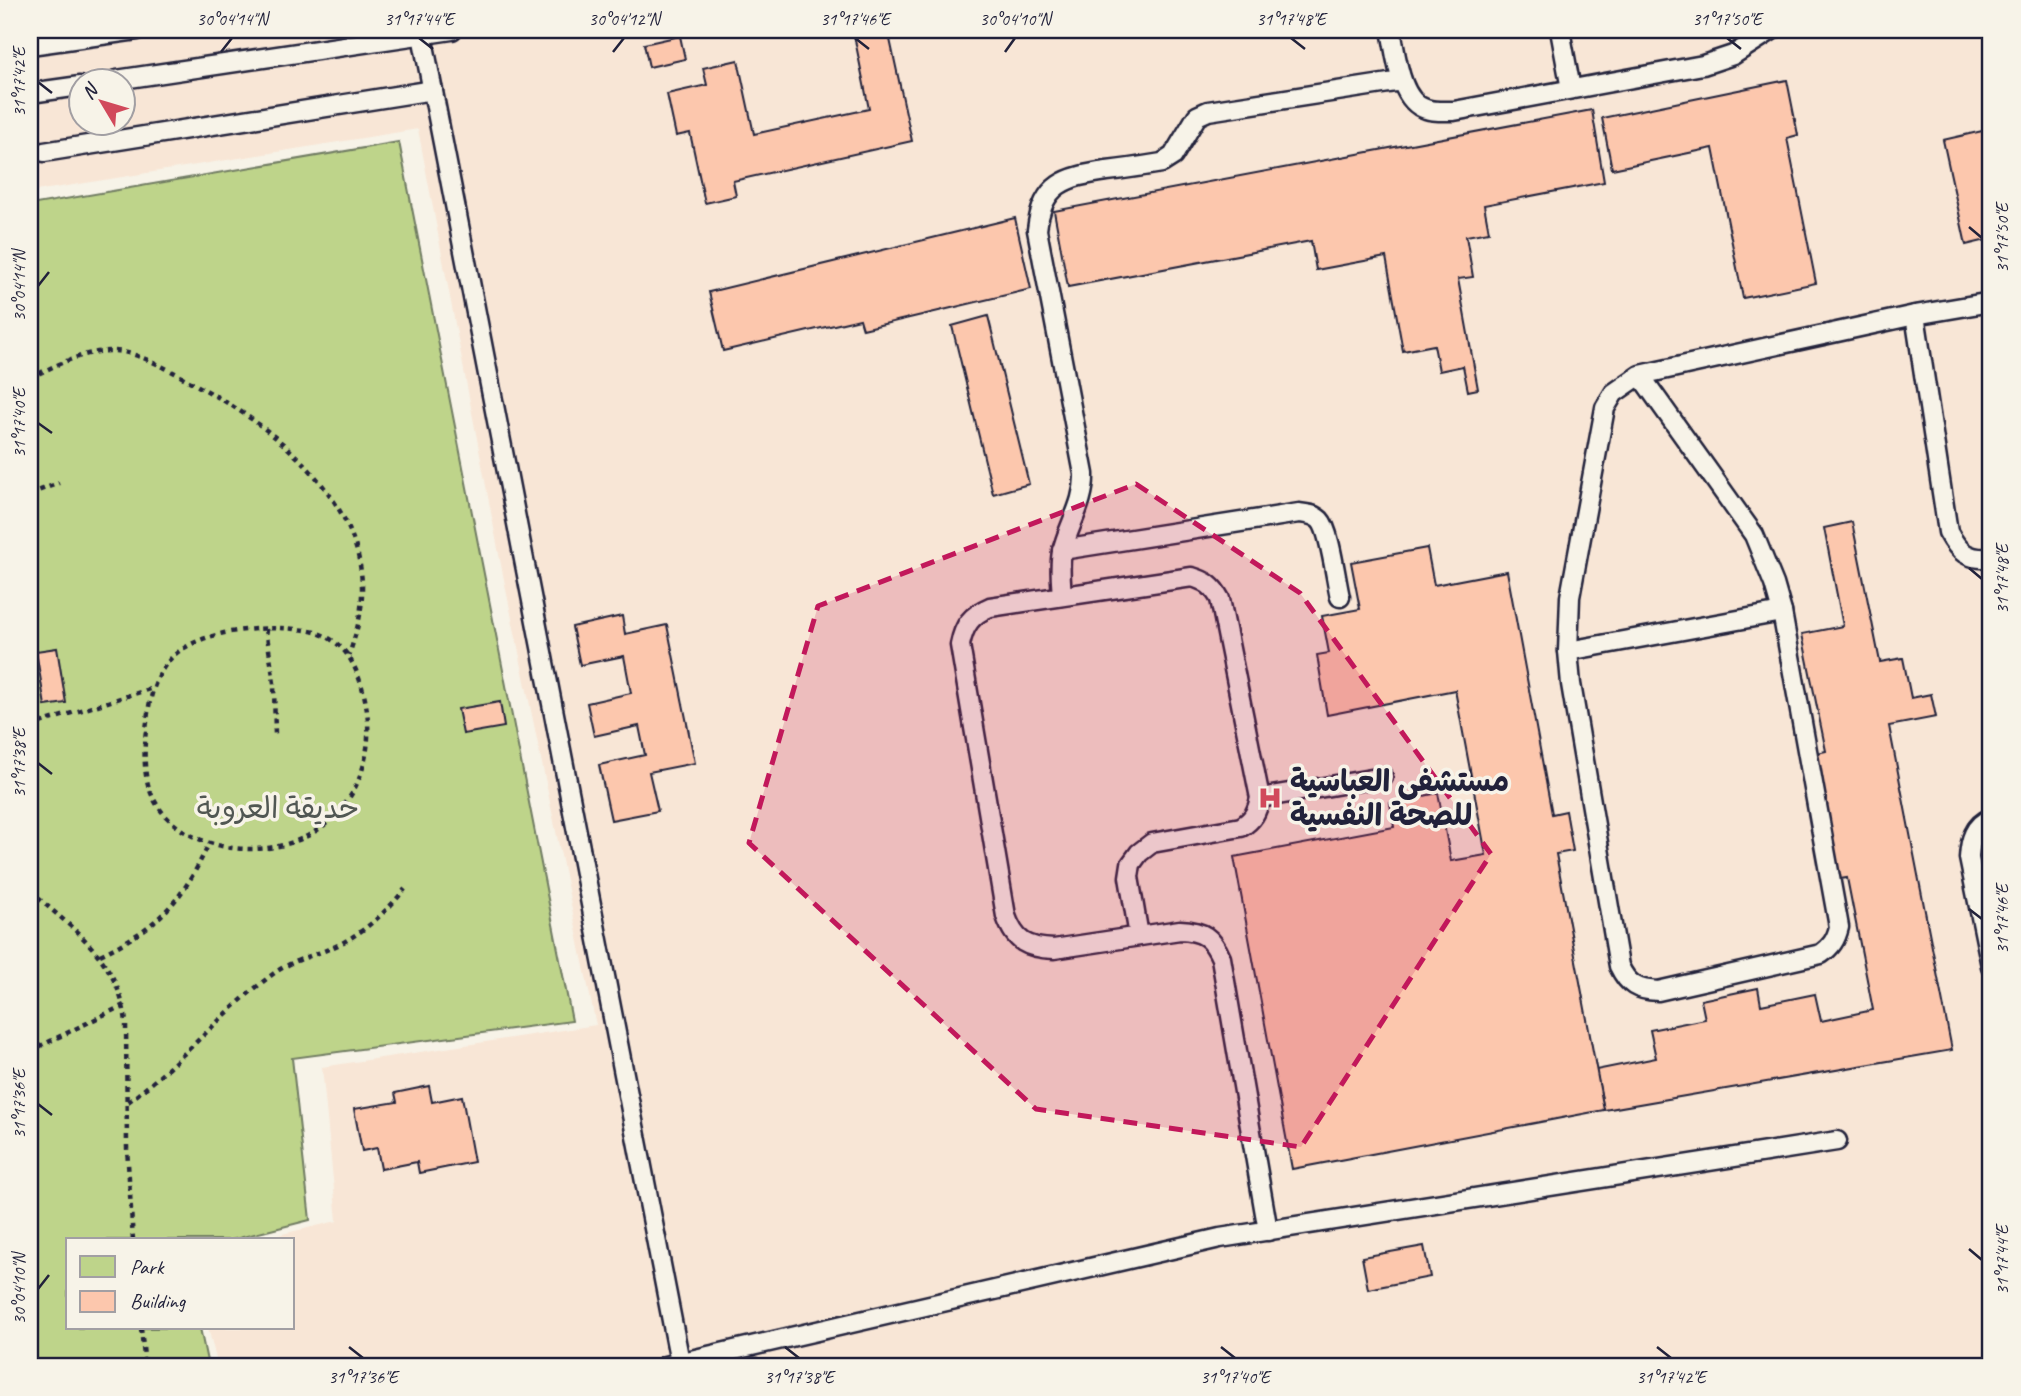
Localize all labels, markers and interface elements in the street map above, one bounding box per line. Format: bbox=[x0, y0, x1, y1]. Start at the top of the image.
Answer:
text: 30°04'14"N bbox=[197, 8, 271, 30]
text: 31°17'44"E bbox=[384, 8, 456, 30]
text: 30°04'12"N bbox=[589, 8, 663, 30]
text: 31°17'46"E bbox=[820, 8, 892, 30]
text: 30°04'10"N bbox=[980, 8, 1054, 30]
text: 31°17'48"E bbox=[1256, 8, 1328, 30]
text: 31°17'50"E bbox=[1692, 8, 1764, 30]
text: 31°17'42"E bbox=[8, 45, 30, 117]
north arrow bbox=[66, 66, 136, 136]
text: N bbox=[76, 78, 104, 104]
text: 31°17'50"E bbox=[1991, 201, 2013, 273]
text: 30°04'14"N bbox=[8, 247, 30, 321]
text: 31°17'40"E bbox=[8, 386, 30, 458]
text: 31°17'48"E bbox=[1991, 542, 2013, 614]
text: 31°17'38"E bbox=[8, 726, 30, 798]
place label: مستشفى العباسية للصحة النفسية bbox=[1290, 762, 1509, 834]
hospital icon: مستشفى العباسية للصحة النفسية bbox=[1256, 784, 1284, 812]
park label: حديقة العروبة bbox=[197, 789, 359, 827]
text: 31°17'46"E bbox=[1991, 882, 2013, 954]
text: 31°17'36"E bbox=[8, 1067, 30, 1139]
text: 31°17'44"E bbox=[1991, 1223, 2013, 1295]
legend bbox=[66, 1238, 294, 1330]
text: 30°04'10"N bbox=[8, 1250, 30, 1324]
text: Park bbox=[130, 1254, 165, 1280]
text: Building bbox=[130, 1288, 187, 1314]
text: 31°17'36"E bbox=[328, 1366, 400, 1388]
text: 31°17'38"E bbox=[764, 1366, 836, 1388]
text: 31°17'40"E bbox=[1200, 1366, 1272, 1388]
text: 31°17'42"E bbox=[1636, 1366, 1708, 1388]

